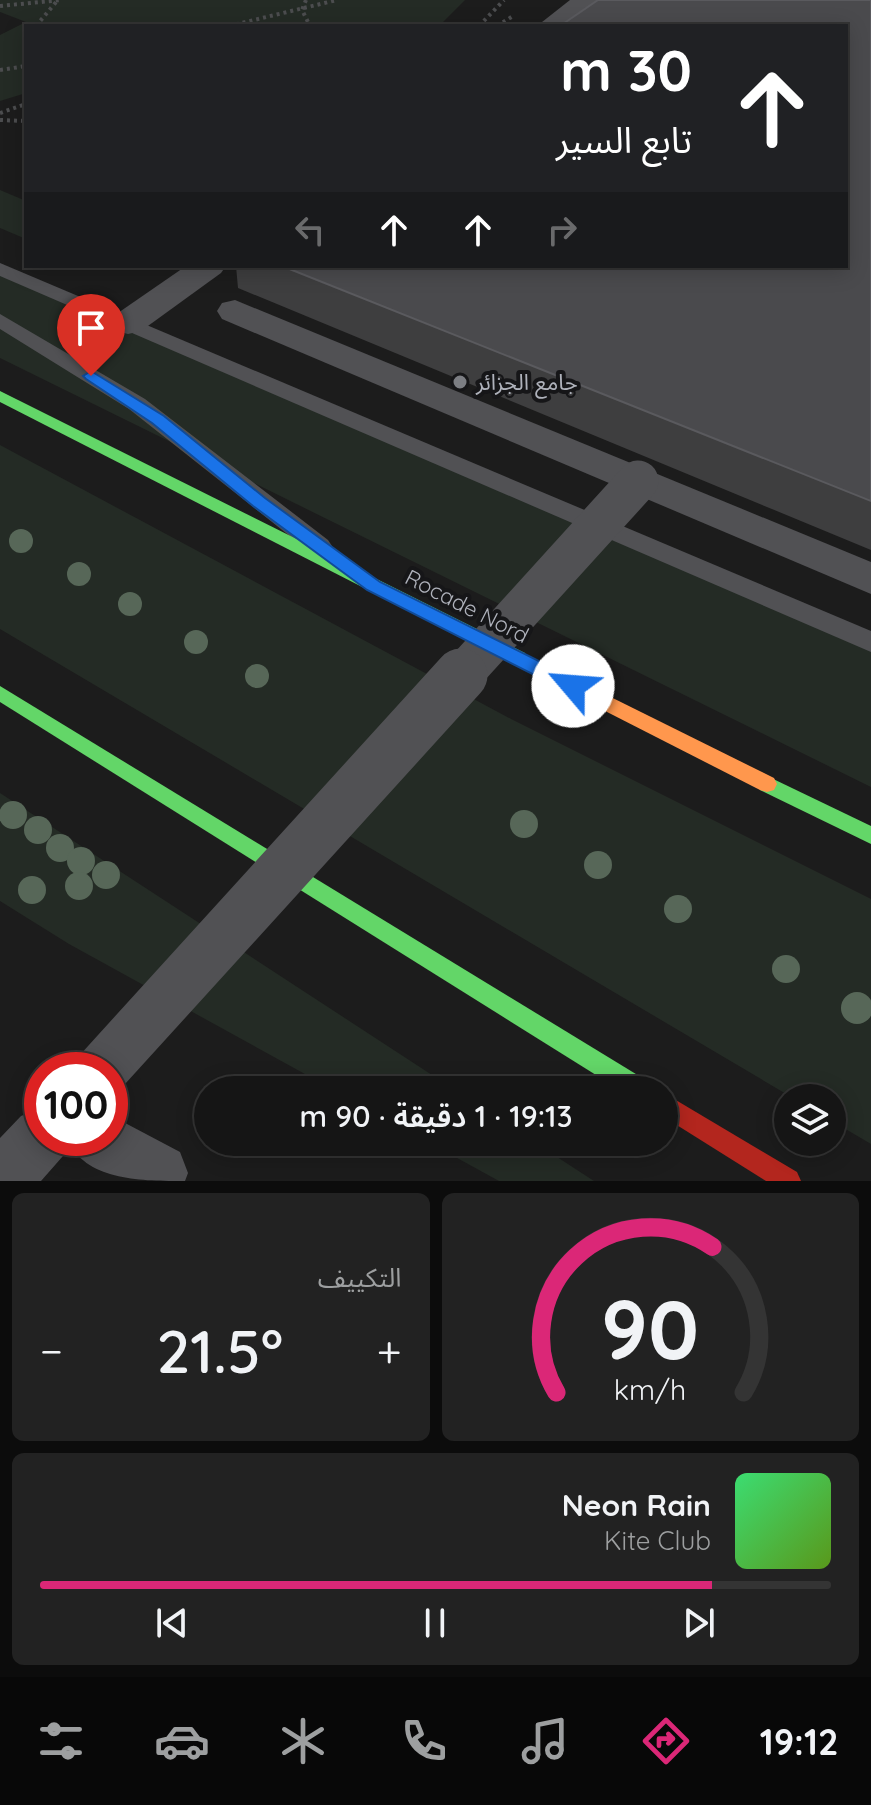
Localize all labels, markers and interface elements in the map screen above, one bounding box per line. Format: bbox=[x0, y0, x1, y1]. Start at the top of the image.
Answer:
text: 30 m bbox=[560, 35, 692, 105]
icon: ahead bbox=[720, 56, 824, 160]
text: تابع السير bbox=[556, 117, 692, 162]
icon: left bbox=[288, 208, 332, 252]
icon: ahead bbox=[372, 208, 416, 252]
icon: ahead bbox=[456, 208, 500, 252]
icon: right bbox=[540, 208, 584, 252]
pin bbox=[57, 294, 125, 376]
icon: arrive bbox=[69, 306, 113, 350]
place label: جامع الجزائر bbox=[475, 368, 578, 399]
marker: جامع الجزائر bbox=[451, 373, 469, 391]
street label: Rocade Nord bbox=[400, 563, 534, 649]
position arrow bbox=[531, 644, 615, 728]
speed limit sign: 100 bbox=[24, 1052, 128, 1156]
map controls bbox=[774, 1084, 846, 1156]
button: layers bbox=[774, 1084, 846, 1156]
text: 19:13 · 1 دقيقة · 90 m bbox=[299, 1097, 573, 1135]
text: التكييف bbox=[318, 1261, 402, 1294]
text: 90 bbox=[601, 1276, 699, 1380]
text: 21.5° bbox=[156, 1313, 283, 1388]
text: − bbox=[40, 1323, 63, 1378]
text: + bbox=[377, 1323, 401, 1378]
text: km/h bbox=[614, 1371, 687, 1407]
text: Neon Rain bbox=[562, 1486, 711, 1524]
text: Kite Club bbox=[604, 1524, 711, 1557]
icon: previous bbox=[150, 1601, 194, 1645]
icon: pause bbox=[413, 1601, 457, 1645]
icon: next bbox=[677, 1601, 721, 1645]
icon: filters bbox=[33, 1713, 89, 1769]
icon: car bbox=[154, 1713, 210, 1769]
icon: climate bbox=[275, 1713, 331, 1769]
icon: phone bbox=[396, 1713, 452, 1769]
icon: music bbox=[517, 1713, 573, 1769]
icon: directions bbox=[638, 1713, 694, 1769]
text: 19:12 bbox=[760, 1719, 838, 1764]

